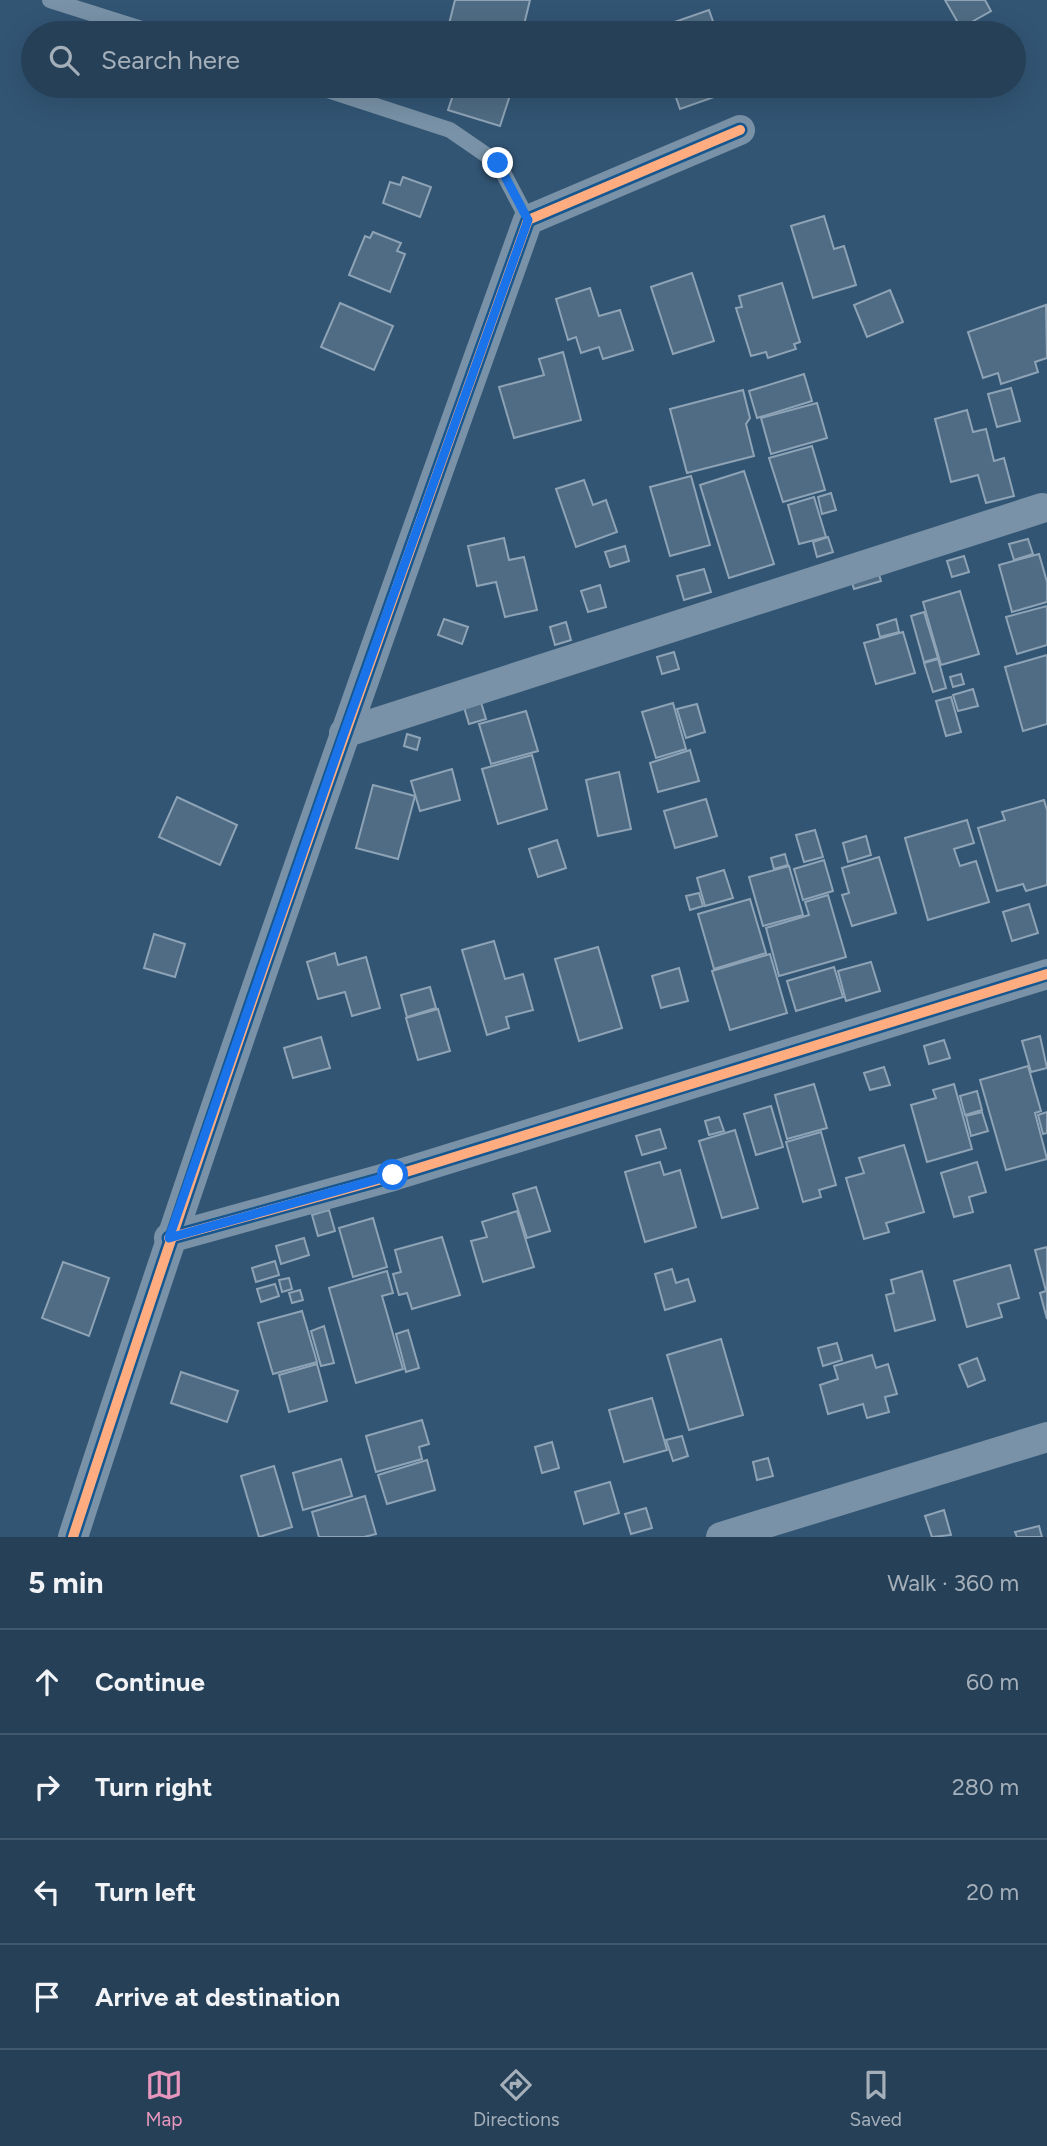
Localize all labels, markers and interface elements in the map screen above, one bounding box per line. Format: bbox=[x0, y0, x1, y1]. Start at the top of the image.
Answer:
search box bbox=[21, 21, 1026, 98]
icon: search bbox=[45, 41, 83, 79]
text: Search here bbox=[101, 44, 240, 76]
route end bbox=[482, 147, 513, 178]
route start bbox=[377, 1159, 408, 1190]
text: 5 min bbox=[28, 1564, 104, 1601]
text: Walk · 360 m bbox=[887, 1569, 1019, 1597]
icon: ahead bbox=[28, 1663, 66, 1701]
text: Continue bbox=[95, 1666, 205, 1698]
text: 60 m bbox=[966, 1668, 1019, 1696]
icon: right bbox=[28, 1768, 66, 1806]
text: Turn right bbox=[95, 1771, 212, 1803]
text: 280 m bbox=[952, 1773, 1019, 1801]
icon: left bbox=[28, 1873, 66, 1911]
text: Turn left bbox=[95, 1876, 196, 1908]
text: 20 m bbox=[966, 1878, 1019, 1906]
icon: arrive bbox=[28, 1978, 66, 2016]
text: Arrive at destination bbox=[95, 1981, 340, 2013]
tab: Map bbox=[145, 2066, 183, 2131]
tab: Directions bbox=[473, 2066, 560, 2131]
tab: Saved bbox=[850, 2066, 902, 2131]

